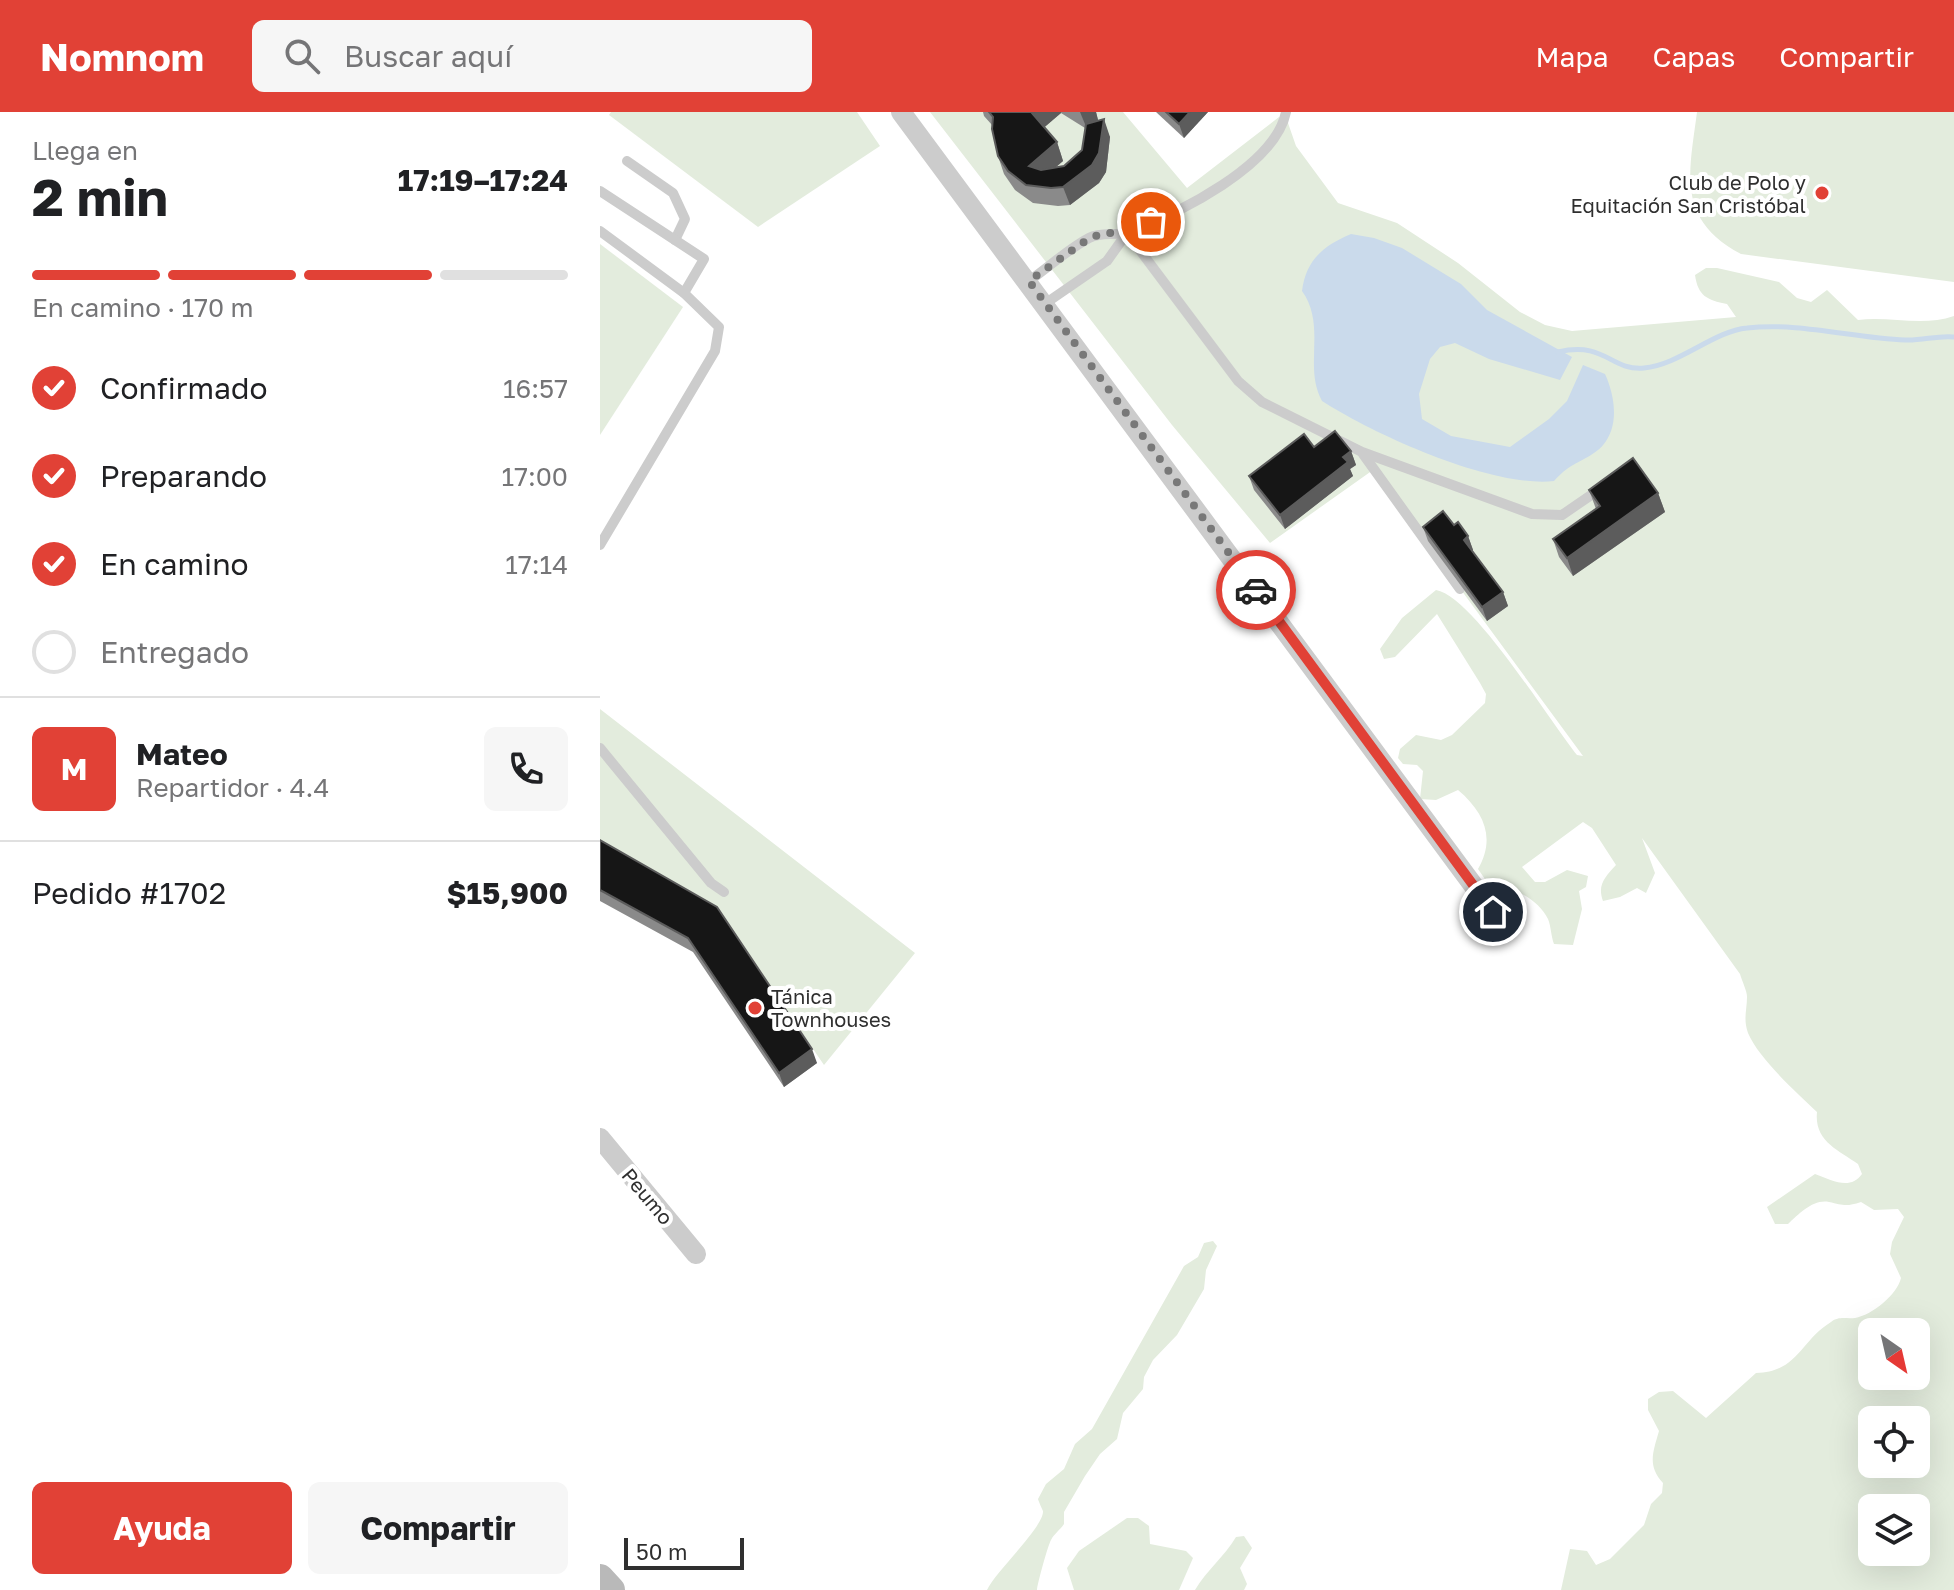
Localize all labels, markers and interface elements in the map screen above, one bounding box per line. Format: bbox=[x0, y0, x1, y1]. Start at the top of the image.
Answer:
search box bbox=[252, 20, 812, 92]
text: Nomnom bbox=[40, 34, 204, 79]
icon: search bbox=[280, 34, 324, 78]
text: Buscar aquí bbox=[344, 38, 512, 74]
text: Mapa bbox=[1536, 40, 1608, 73]
text: Capas bbox=[1652, 40, 1735, 73]
text: Compartir bbox=[1779, 40, 1914, 73]
text: Llega en bbox=[32, 135, 138, 166]
text: 17:19–17:24 bbox=[398, 162, 568, 198]
text: 2 min bbox=[32, 165, 168, 227]
place label: Club de Polo y Equitación San Cristóbal bbox=[1571, 170, 1806, 217]
marker: Club de Polo y Equitación San Cristóbal bbox=[1813, 184, 1831, 202]
pin bbox=[1117, 188, 1185, 256]
icon: bag bbox=[1129, 200, 1173, 244]
text: En camino · 170 m bbox=[32, 292, 254, 323]
icon: check bbox=[32, 366, 76, 410]
text: Confirmado bbox=[100, 370, 268, 406]
text: 16:57 bbox=[503, 373, 568, 404]
icon: check bbox=[32, 454, 76, 498]
text: Preparando bbox=[100, 458, 267, 494]
text: 17:00 bbox=[502, 461, 568, 492]
icon: check bbox=[32, 542, 76, 586]
text: En camino bbox=[100, 546, 249, 582]
text: 17:14 bbox=[505, 549, 568, 580]
courier bbox=[1216, 550, 1296, 630]
icon: car bbox=[1234, 568, 1278, 612]
text: Entregado bbox=[100, 634, 249, 670]
button: phone bbox=[484, 727, 568, 811]
text: Mateo bbox=[136, 736, 228, 772]
text: M bbox=[61, 751, 87, 787]
text: Repartidor · 4.4 bbox=[136, 772, 329, 803]
text: Pedido #1702 bbox=[32, 875, 226, 911]
text: $15,900 bbox=[447, 875, 568, 911]
pin bbox=[1459, 878, 1527, 946]
icon: home bbox=[1471, 890, 1515, 934]
place label: Tánica Townhouses bbox=[771, 984, 891, 1031]
marker: Tánica Townhouses bbox=[746, 999, 764, 1017]
street label: Peumo bbox=[617, 1163, 679, 1229]
north arrow bbox=[1858, 1318, 1930, 1390]
map controls bbox=[1858, 1318, 1930, 1566]
button: locate bbox=[1858, 1406, 1930, 1478]
button: Ayuda bbox=[32, 1482, 292, 1574]
button: Compartir bbox=[308, 1482, 568, 1574]
button: layers bbox=[1858, 1494, 1930, 1566]
scale bar bbox=[624, 1534, 744, 1570]
text: 50 m bbox=[636, 1538, 687, 1565]

